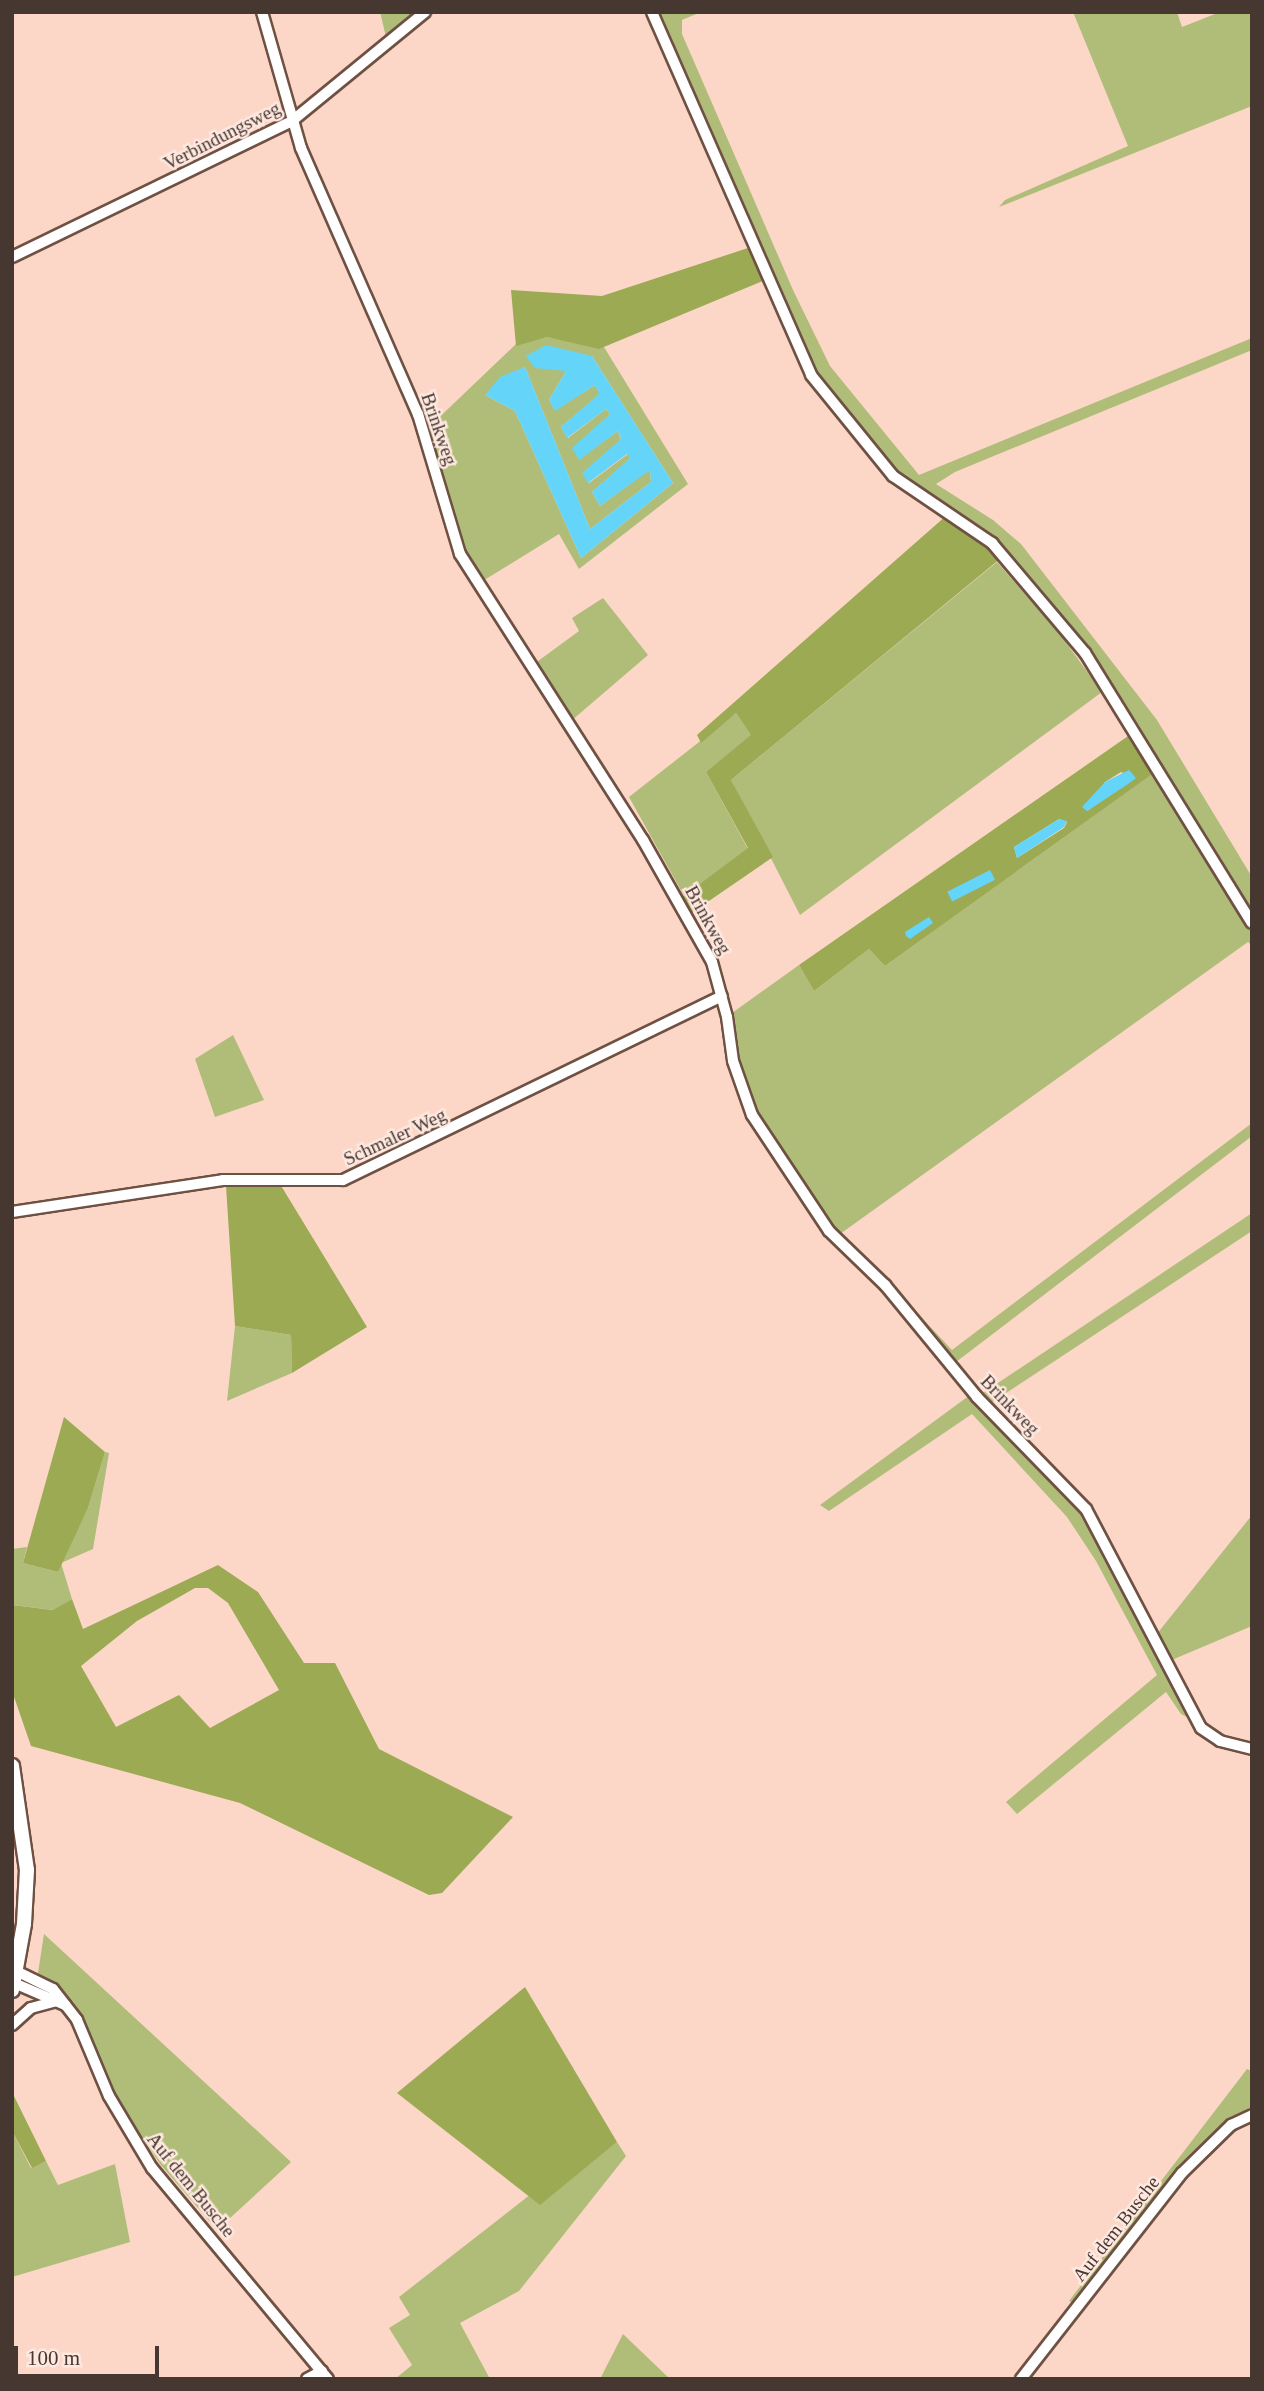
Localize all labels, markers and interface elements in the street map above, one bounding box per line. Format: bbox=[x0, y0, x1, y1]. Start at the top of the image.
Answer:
street label: Verbindungsweg bbox=[160, 97, 284, 175]
street label: Brinkweg bbox=[416, 390, 462, 468]
street label: Brinkweg bbox=[680, 882, 736, 958]
street label: Schmaler Weg bbox=[340, 1103, 450, 1171]
street label: Brinkweg bbox=[976, 1370, 1044, 1440]
street label: Auf dem Busche bbox=[142, 2128, 240, 2242]
street label: Auf dem Busche bbox=[1068, 2172, 1164, 2286]
scale bar bbox=[18, 2332, 163, 2376]
text: 100 m bbox=[27, 2346, 80, 2370]

